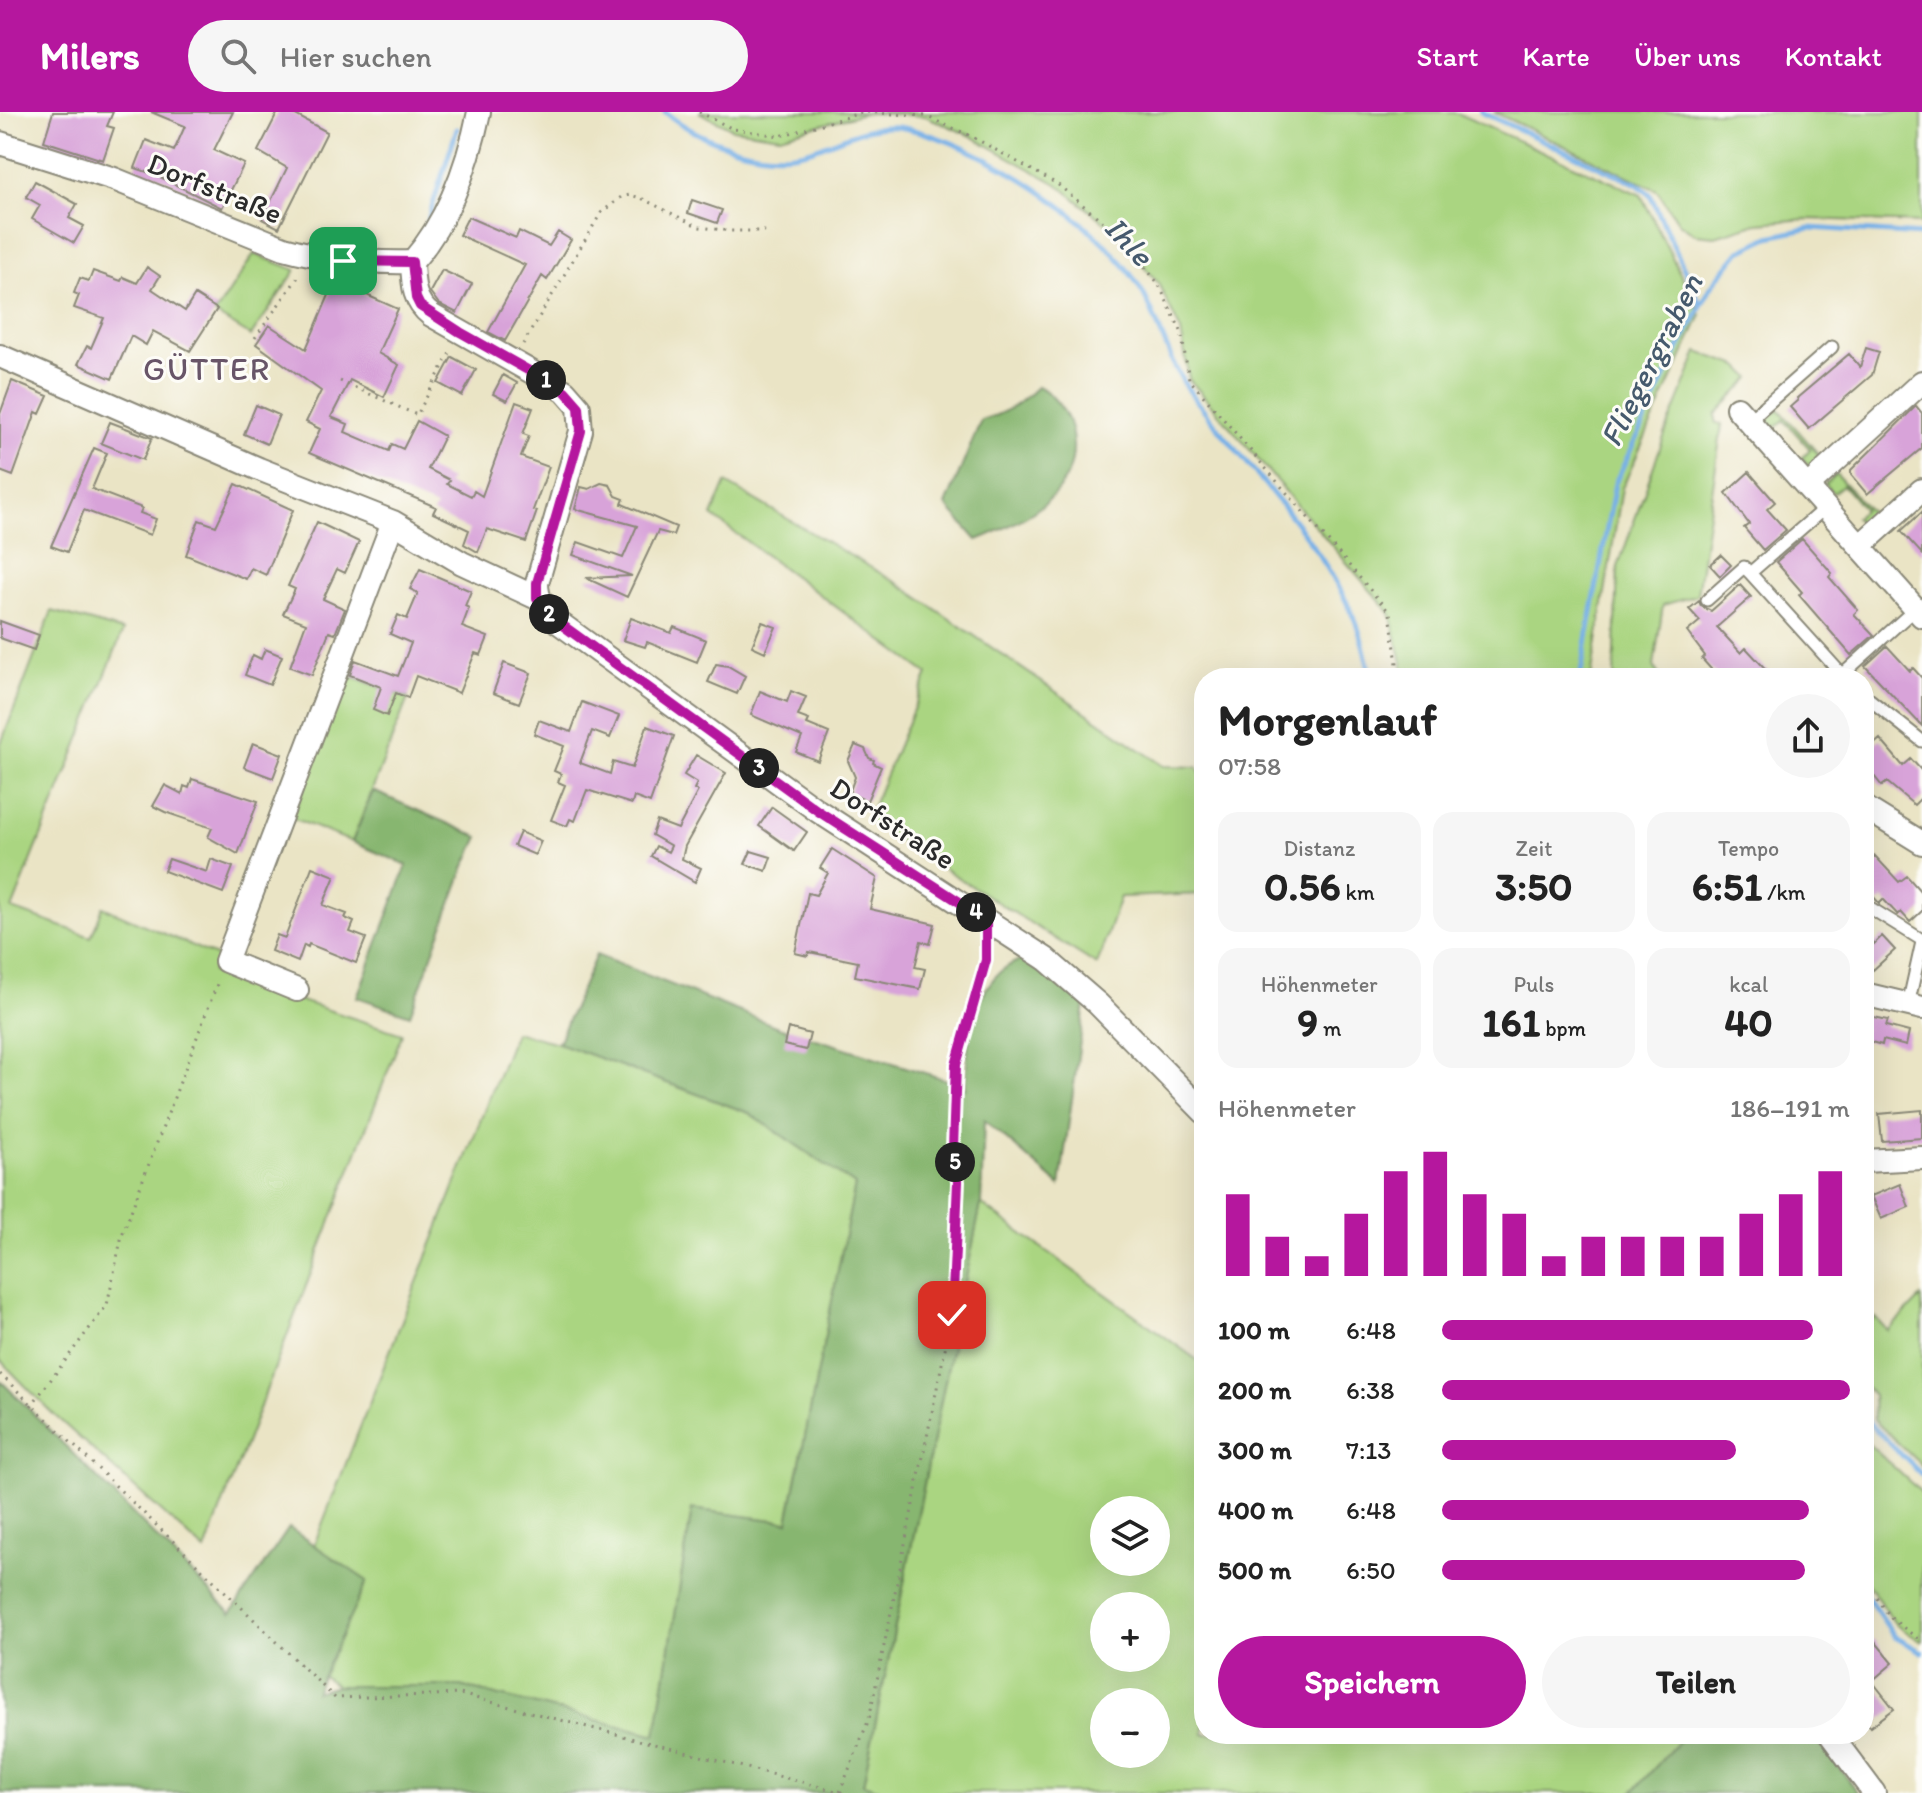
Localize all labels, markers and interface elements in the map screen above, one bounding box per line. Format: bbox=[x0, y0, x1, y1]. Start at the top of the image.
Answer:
search box bbox=[188, 20, 748, 92]
text: Milers bbox=[40, 33, 140, 79]
icon: search bbox=[216, 34, 260, 78]
text: Hier suchen bbox=[280, 38, 432, 75]
text: Start bbox=[1417, 39, 1479, 73]
text: Karte bbox=[1523, 39, 1590, 73]
text: Über uns bbox=[1634, 39, 1741, 73]
text: Kontakt bbox=[1785, 39, 1882, 73]
street label: Dorfstraße bbox=[142, 144, 288, 232]
water label: Ihle bbox=[1097, 208, 1162, 275]
pin bbox=[309, 227, 377, 295]
icon: arrive bbox=[321, 239, 365, 283]
water label: Fliegergraben bbox=[1591, 267, 1711, 453]
district label: GÜTTER bbox=[143, 350, 271, 388]
pin: 1 bbox=[526, 360, 566, 400]
text: 1 bbox=[541, 366, 551, 393]
pin: 2 bbox=[529, 594, 569, 634]
text: 2 bbox=[543, 600, 555, 627]
text: Morgenlauf bbox=[1218, 693, 1437, 746]
button: share bbox=[1766, 694, 1850, 778]
pin: 3 bbox=[739, 748, 779, 788]
text: 07:58 bbox=[1218, 750, 1281, 782]
text: 3 bbox=[753, 754, 765, 781]
street label: Dorfstraße bbox=[823, 769, 963, 877]
text: Distanz bbox=[1283, 835, 1355, 862]
text: Zeit bbox=[1516, 835, 1552, 862]
text: Tempo bbox=[1718, 835, 1779, 862]
text: 0.56 bbox=[1264, 862, 1341, 910]
text: 3:50 bbox=[1495, 862, 1573, 910]
text: 6:51 bbox=[1692, 862, 1762, 910]
text: km bbox=[1341, 879, 1375, 906]
text: /km bbox=[1762, 879, 1806, 906]
pin: 4 bbox=[956, 892, 996, 932]
text: 4 bbox=[969, 898, 983, 925]
text: Höhenmeter bbox=[1261, 971, 1378, 998]
text: Puls bbox=[1514, 971, 1554, 998]
text: kcal bbox=[1729, 971, 1768, 998]
text: 9 bbox=[1297, 998, 1318, 1046]
text: 161 bbox=[1482, 998, 1540, 1046]
text: 40 bbox=[1724, 998, 1773, 1046]
text: m bbox=[1318, 1015, 1342, 1042]
text: bpm bbox=[1540, 1015, 1586, 1042]
text: Höhenmeter bbox=[1218, 1092, 1356, 1124]
text: 186–191 m bbox=[1730, 1092, 1850, 1124]
pin: 5 bbox=[935, 1142, 975, 1182]
text: 5 bbox=[949, 1148, 961, 1175]
pin bbox=[918, 1281, 986, 1349]
icon: check bbox=[930, 1293, 974, 1337]
text: 100 m bbox=[1218, 1314, 1290, 1346]
text: 6:48 bbox=[1346, 1314, 1396, 1346]
text: 200 m bbox=[1218, 1374, 1291, 1406]
text: 6:38 bbox=[1346, 1374, 1395, 1406]
text: 300 m bbox=[1218, 1434, 1292, 1466]
text: 7:13 bbox=[1346, 1434, 1392, 1466]
text: 400 m bbox=[1218, 1494, 1293, 1526]
text: 6:48 bbox=[1346, 1494, 1396, 1526]
map controls bbox=[1090, 1496, 1170, 1768]
button: layers bbox=[1090, 1496, 1170, 1576]
text: 500 m bbox=[1218, 1554, 1291, 1586]
text: 6:50 bbox=[1346, 1554, 1396, 1586]
button: + bbox=[1090, 1592, 1170, 1672]
button: Speichern bbox=[1218, 1636, 1526, 1728]
button: Teilen bbox=[1542, 1636, 1850, 1728]
button: − bbox=[1090, 1688, 1170, 1768]

